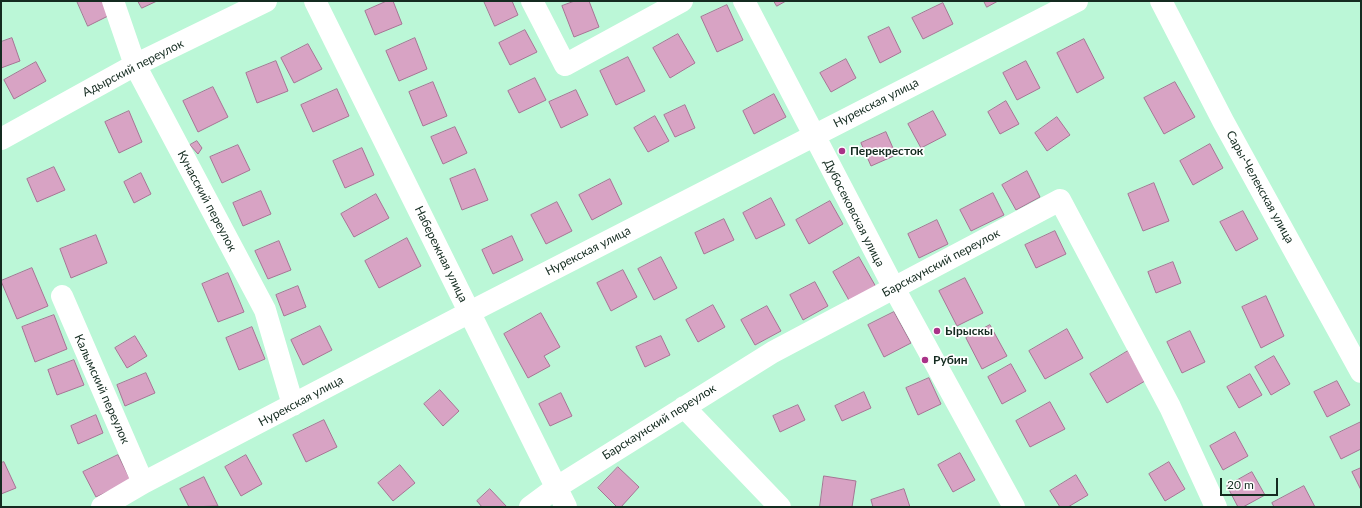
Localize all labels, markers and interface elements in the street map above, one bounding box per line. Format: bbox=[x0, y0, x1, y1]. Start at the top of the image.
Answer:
street label: Адырский переулок bbox=[80, 36, 186, 100]
street label: Нурекская улица bbox=[831, 75, 921, 131]
street label: Сары-Челекская улица bbox=[1223, 128, 1297, 246]
place label: Перекресток bbox=[850, 144, 923, 158]
marker: Перекресток bbox=[837, 146, 847, 156]
street label: Кунасский переулок bbox=[174, 148, 240, 254]
street label: Дубосековская улица bbox=[821, 157, 887, 269]
street label: Набережная улица bbox=[411, 204, 471, 304]
street label: Нурекская улица bbox=[543, 223, 633, 279]
street label: Барскаунский переулок bbox=[880, 226, 1002, 300]
place label: Ырыскы bbox=[945, 324, 993, 338]
marker: Ырыскы bbox=[932, 326, 942, 336]
street label: Калымский переулок bbox=[71, 332, 133, 446]
place label: Рубин bbox=[933, 353, 968, 367]
marker: Рубин bbox=[920, 355, 930, 365]
street label: Нурекская улица bbox=[256, 373, 346, 429]
street label: Барскаунский переулок bbox=[600, 381, 718, 463]
scale bar bbox=[1222, 470, 1280, 496]
text: 20 m bbox=[1227, 477, 1254, 492]

